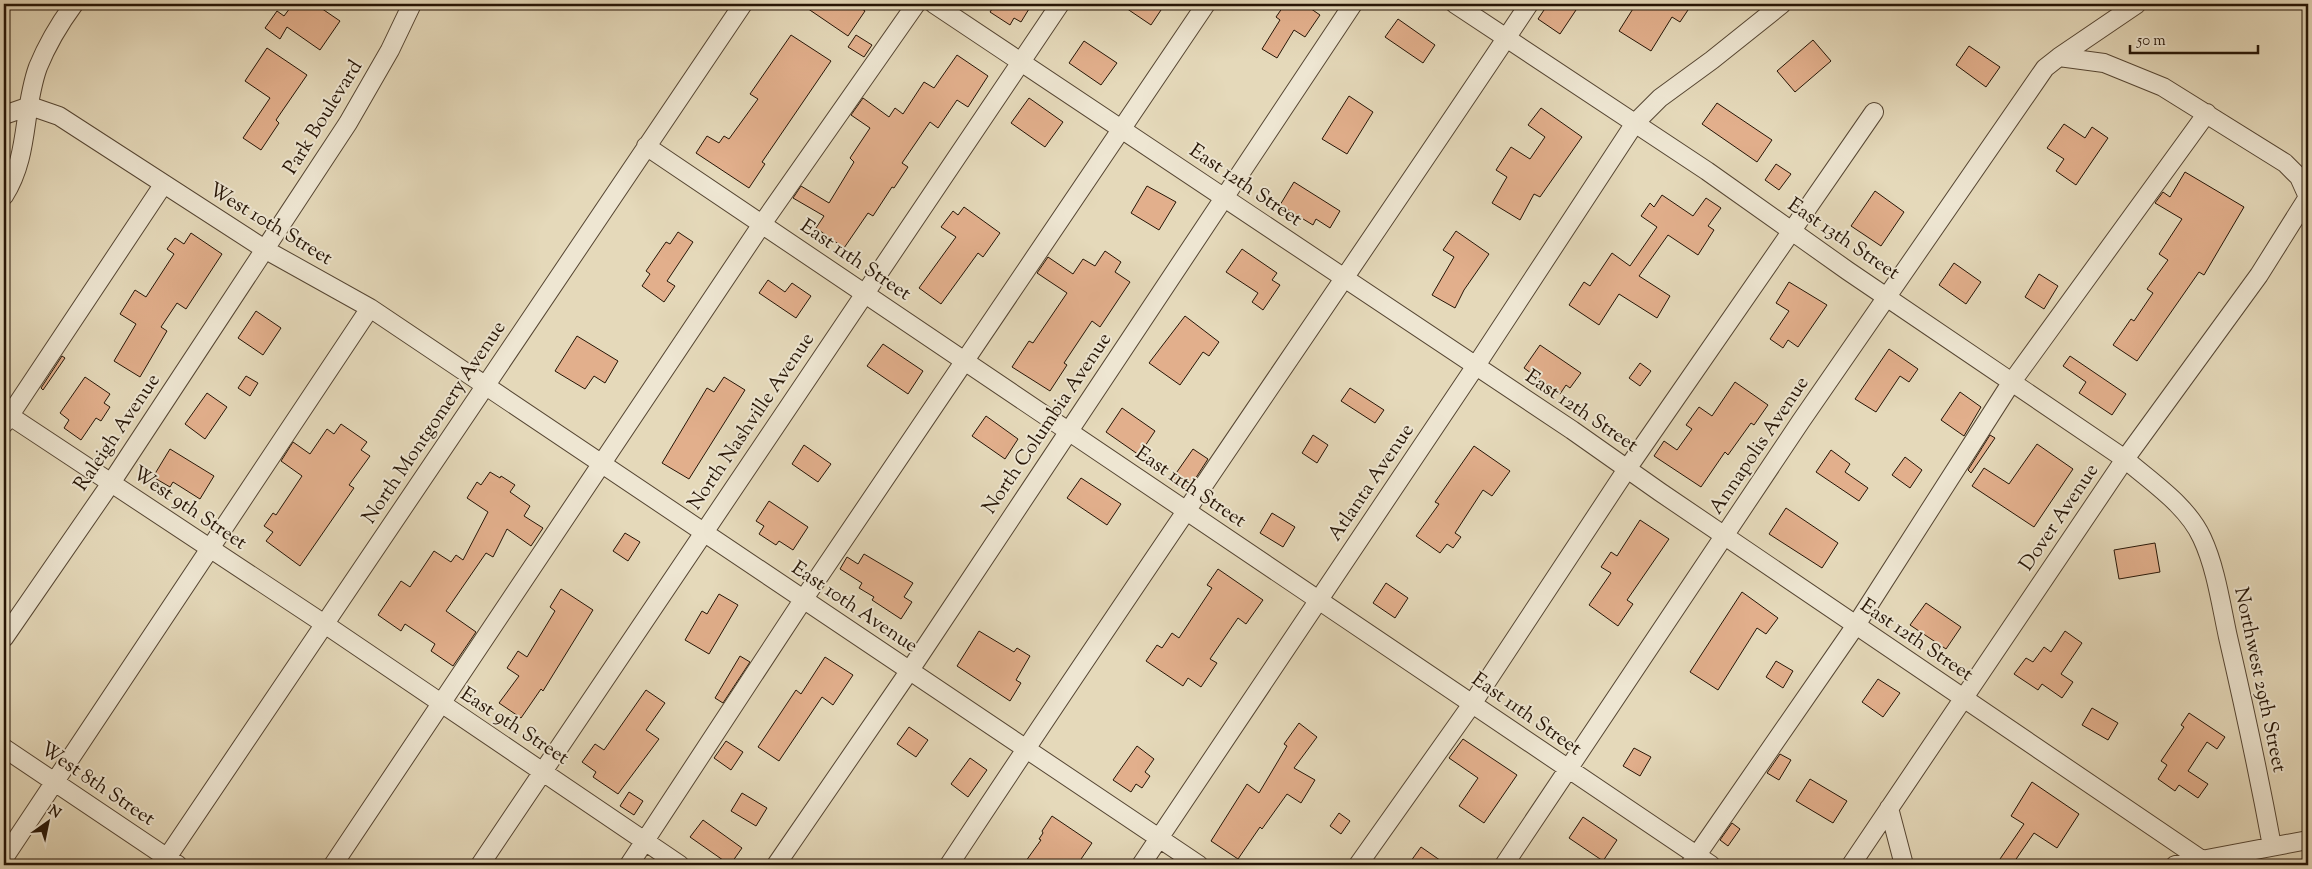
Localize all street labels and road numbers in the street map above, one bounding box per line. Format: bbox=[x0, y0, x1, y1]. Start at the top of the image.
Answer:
street label: Park Boulevard bbox=[277, 55, 371, 181]
street label: East 12th Street bbox=[1183, 137, 1307, 235]
street label: West 10th Street bbox=[202, 176, 338, 274]
street label: East 13th Street bbox=[1781, 192, 1905, 288]
street label: East 11th Street bbox=[794, 213, 916, 309]
street label: North Montgomery Avenue bbox=[356, 316, 514, 530]
street label: North Nashville Avenue bbox=[682, 327, 822, 517]
street label: North Columbia Avenue bbox=[976, 327, 1120, 521]
street label: East 12th Street bbox=[1519, 363, 1643, 461]
street label: Raleigh Avenue bbox=[68, 368, 168, 498]
street label: Annapolis Avenue bbox=[1703, 371, 1817, 521]
street label: Atlanta Avenue bbox=[1322, 418, 1422, 548]
street label: East 11th Street bbox=[1129, 440, 1251, 536]
street label: Dover Avenue bbox=[2013, 458, 2107, 578]
street label: West 9th Street bbox=[126, 460, 252, 558]
street label: East 10th Avenue bbox=[785, 555, 923, 661]
street label: Northwest 29th Street bbox=[2225, 585, 2293, 775]
street label: East 12th Street bbox=[1854, 592, 1978, 690]
street label: East 11th Street bbox=[1465, 666, 1587, 764]
street label: East 9th Street bbox=[454, 681, 574, 773]
street label: West 8th Street bbox=[34, 736, 160, 834]

